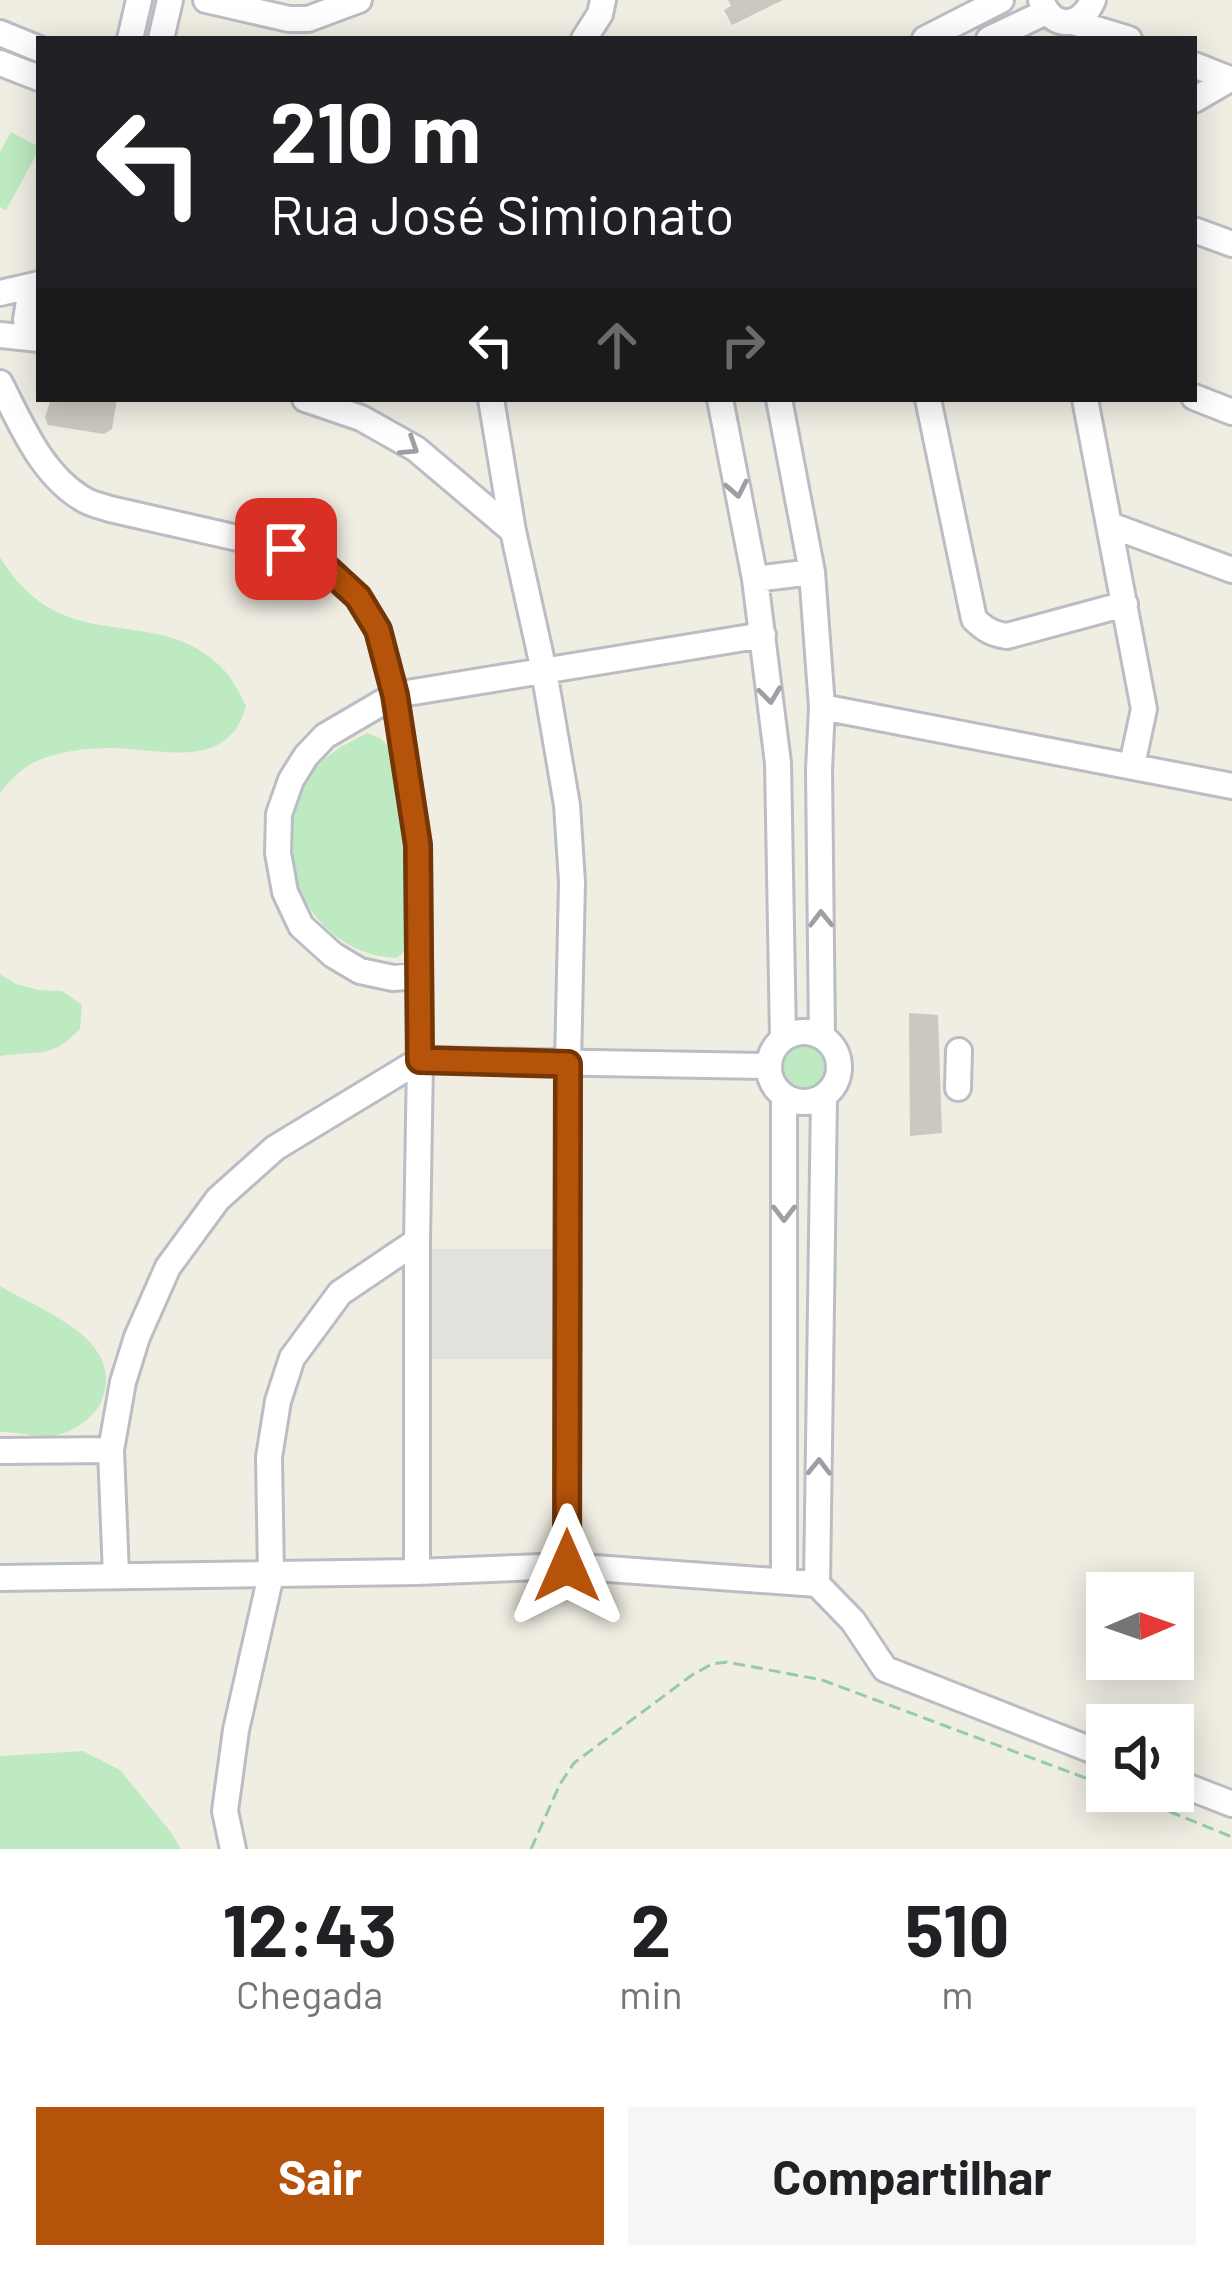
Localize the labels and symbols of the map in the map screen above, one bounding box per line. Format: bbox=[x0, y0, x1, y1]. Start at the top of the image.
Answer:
one-way arrow bbox=[397, 433, 419, 455]
one-way arrow bbox=[723, 479, 749, 499]
pin bbox=[235, 498, 337, 600]
one-way arrow bbox=[757, 686, 782, 705]
one-way arrow bbox=[808, 909, 834, 928]
one-way arrow bbox=[771, 1205, 797, 1223]
one-way arrow bbox=[805, 1457, 831, 1476]
position arrow bbox=[504, 1503, 630, 1629]
north arrow bbox=[1086, 1572, 1194, 1680]

